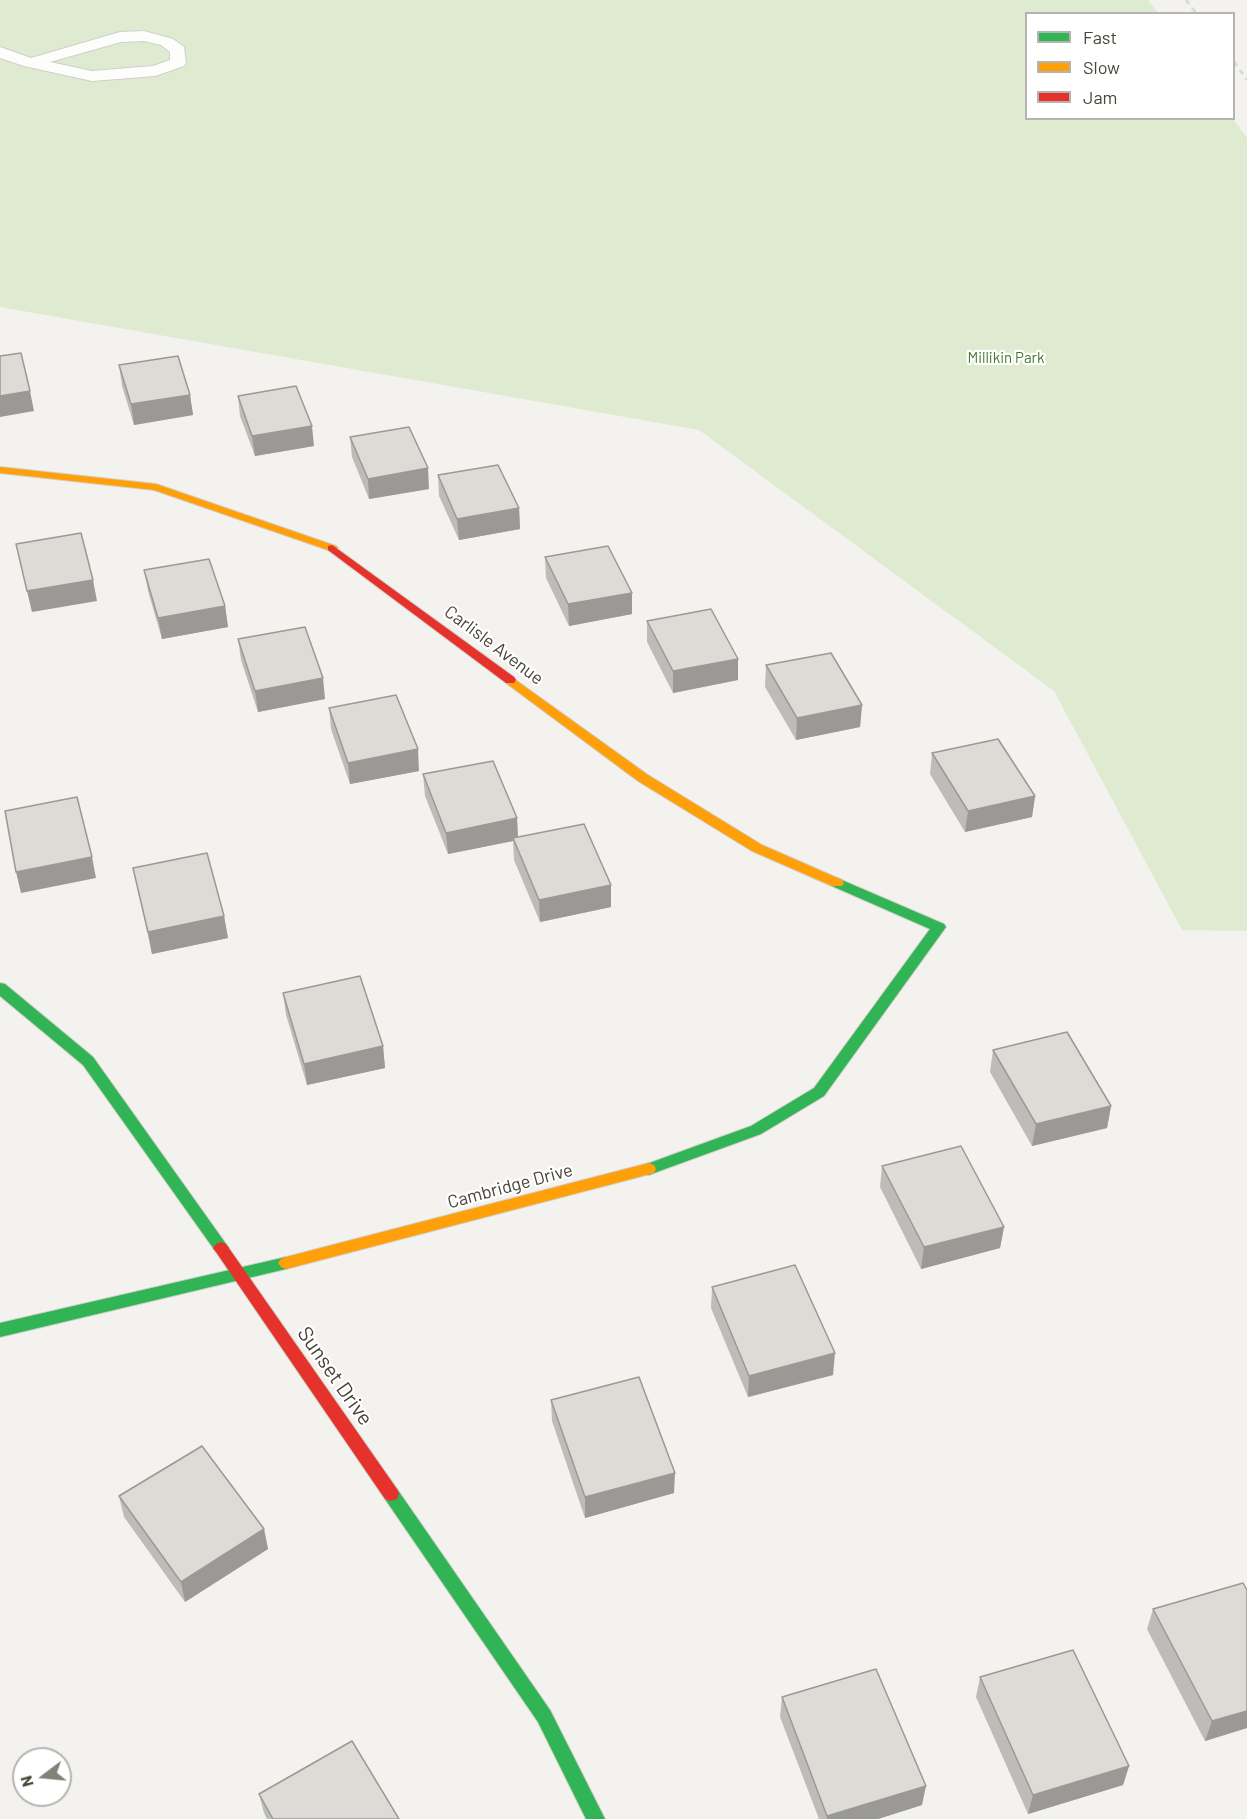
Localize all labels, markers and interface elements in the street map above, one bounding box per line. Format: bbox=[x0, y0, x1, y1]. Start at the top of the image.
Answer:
legend bbox=[1025, 12, 1235, 120]
text: Fast bbox=[1083, 26, 1117, 48]
text: Slow bbox=[1083, 56, 1120, 78]
text: Jam bbox=[1083, 86, 1117, 108]
park label: Millikin Park bbox=[967, 349, 1045, 367]
street label: Carlisle Avenue bbox=[440, 601, 548, 689]
street label: Cambridge Drive bbox=[445, 1159, 575, 1213]
street label: Sunset Drive bbox=[292, 1322, 378, 1430]
north arrow bbox=[12, 1747, 72, 1807]
text: N bbox=[16, 1774, 37, 1789]

